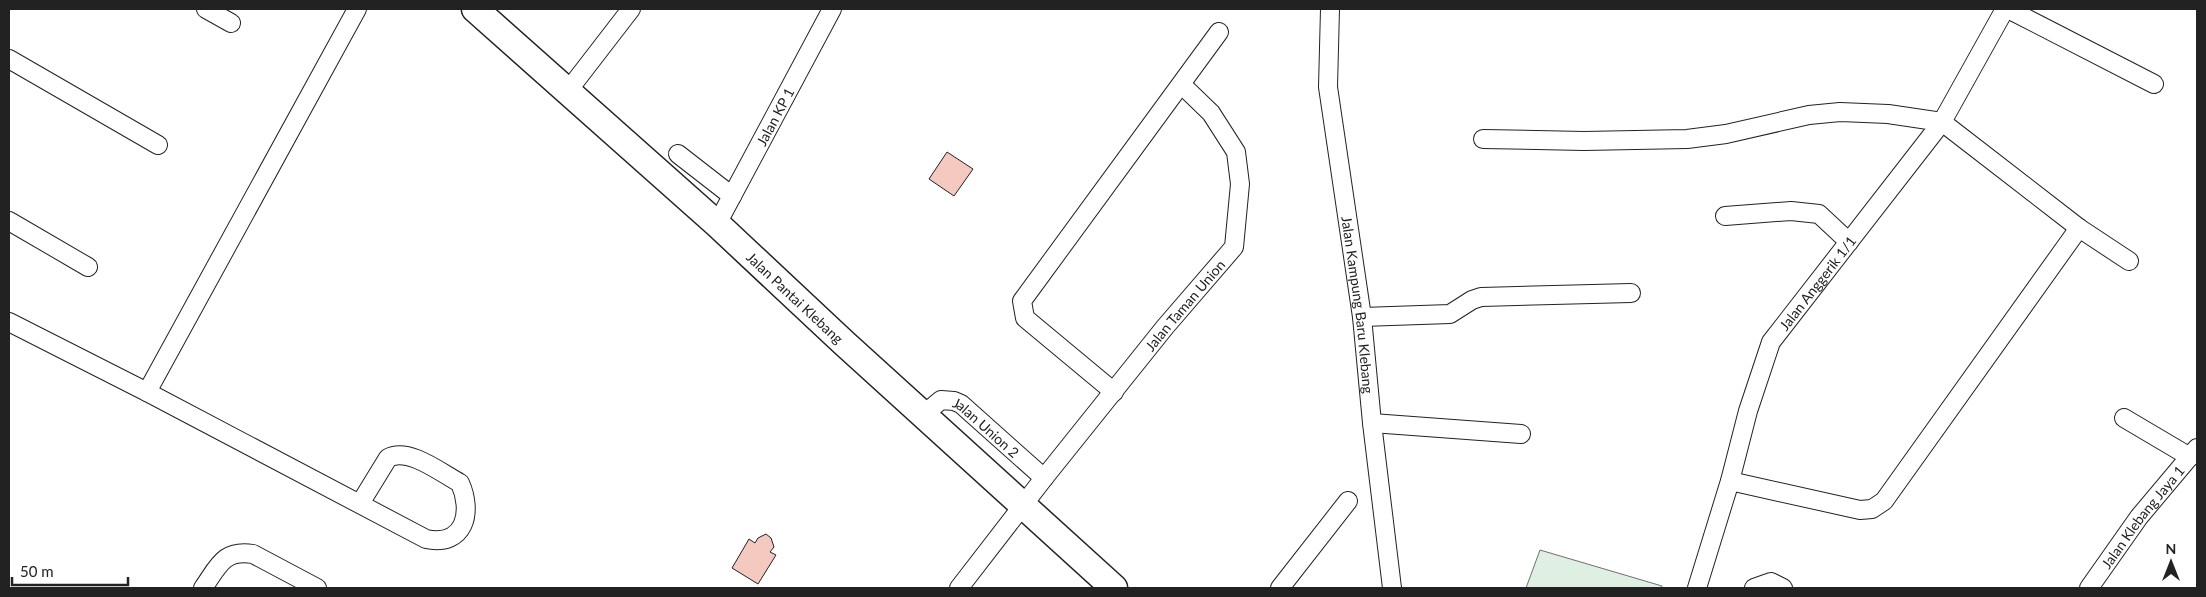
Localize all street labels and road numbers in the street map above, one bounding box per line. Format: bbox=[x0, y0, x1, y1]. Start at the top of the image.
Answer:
street label: Jalan KP 1 bbox=[752, 84, 797, 148]
street label: Jalan Kampung Baru Klebang bbox=[1339, 215, 1378, 394]
street label: Jalan Anggerik 1/1 bbox=[1775, 232, 1859, 333]
street label: Jalan Pantai Klebang bbox=[743, 248, 847, 347]
street label: Jalan Taman Union bbox=[1141, 256, 1228, 354]
street label: Jalan Union 2 bbox=[951, 393, 1023, 461]
street label: Jalan Klebang Jaya 1 bbox=[2097, 462, 2187, 571]

